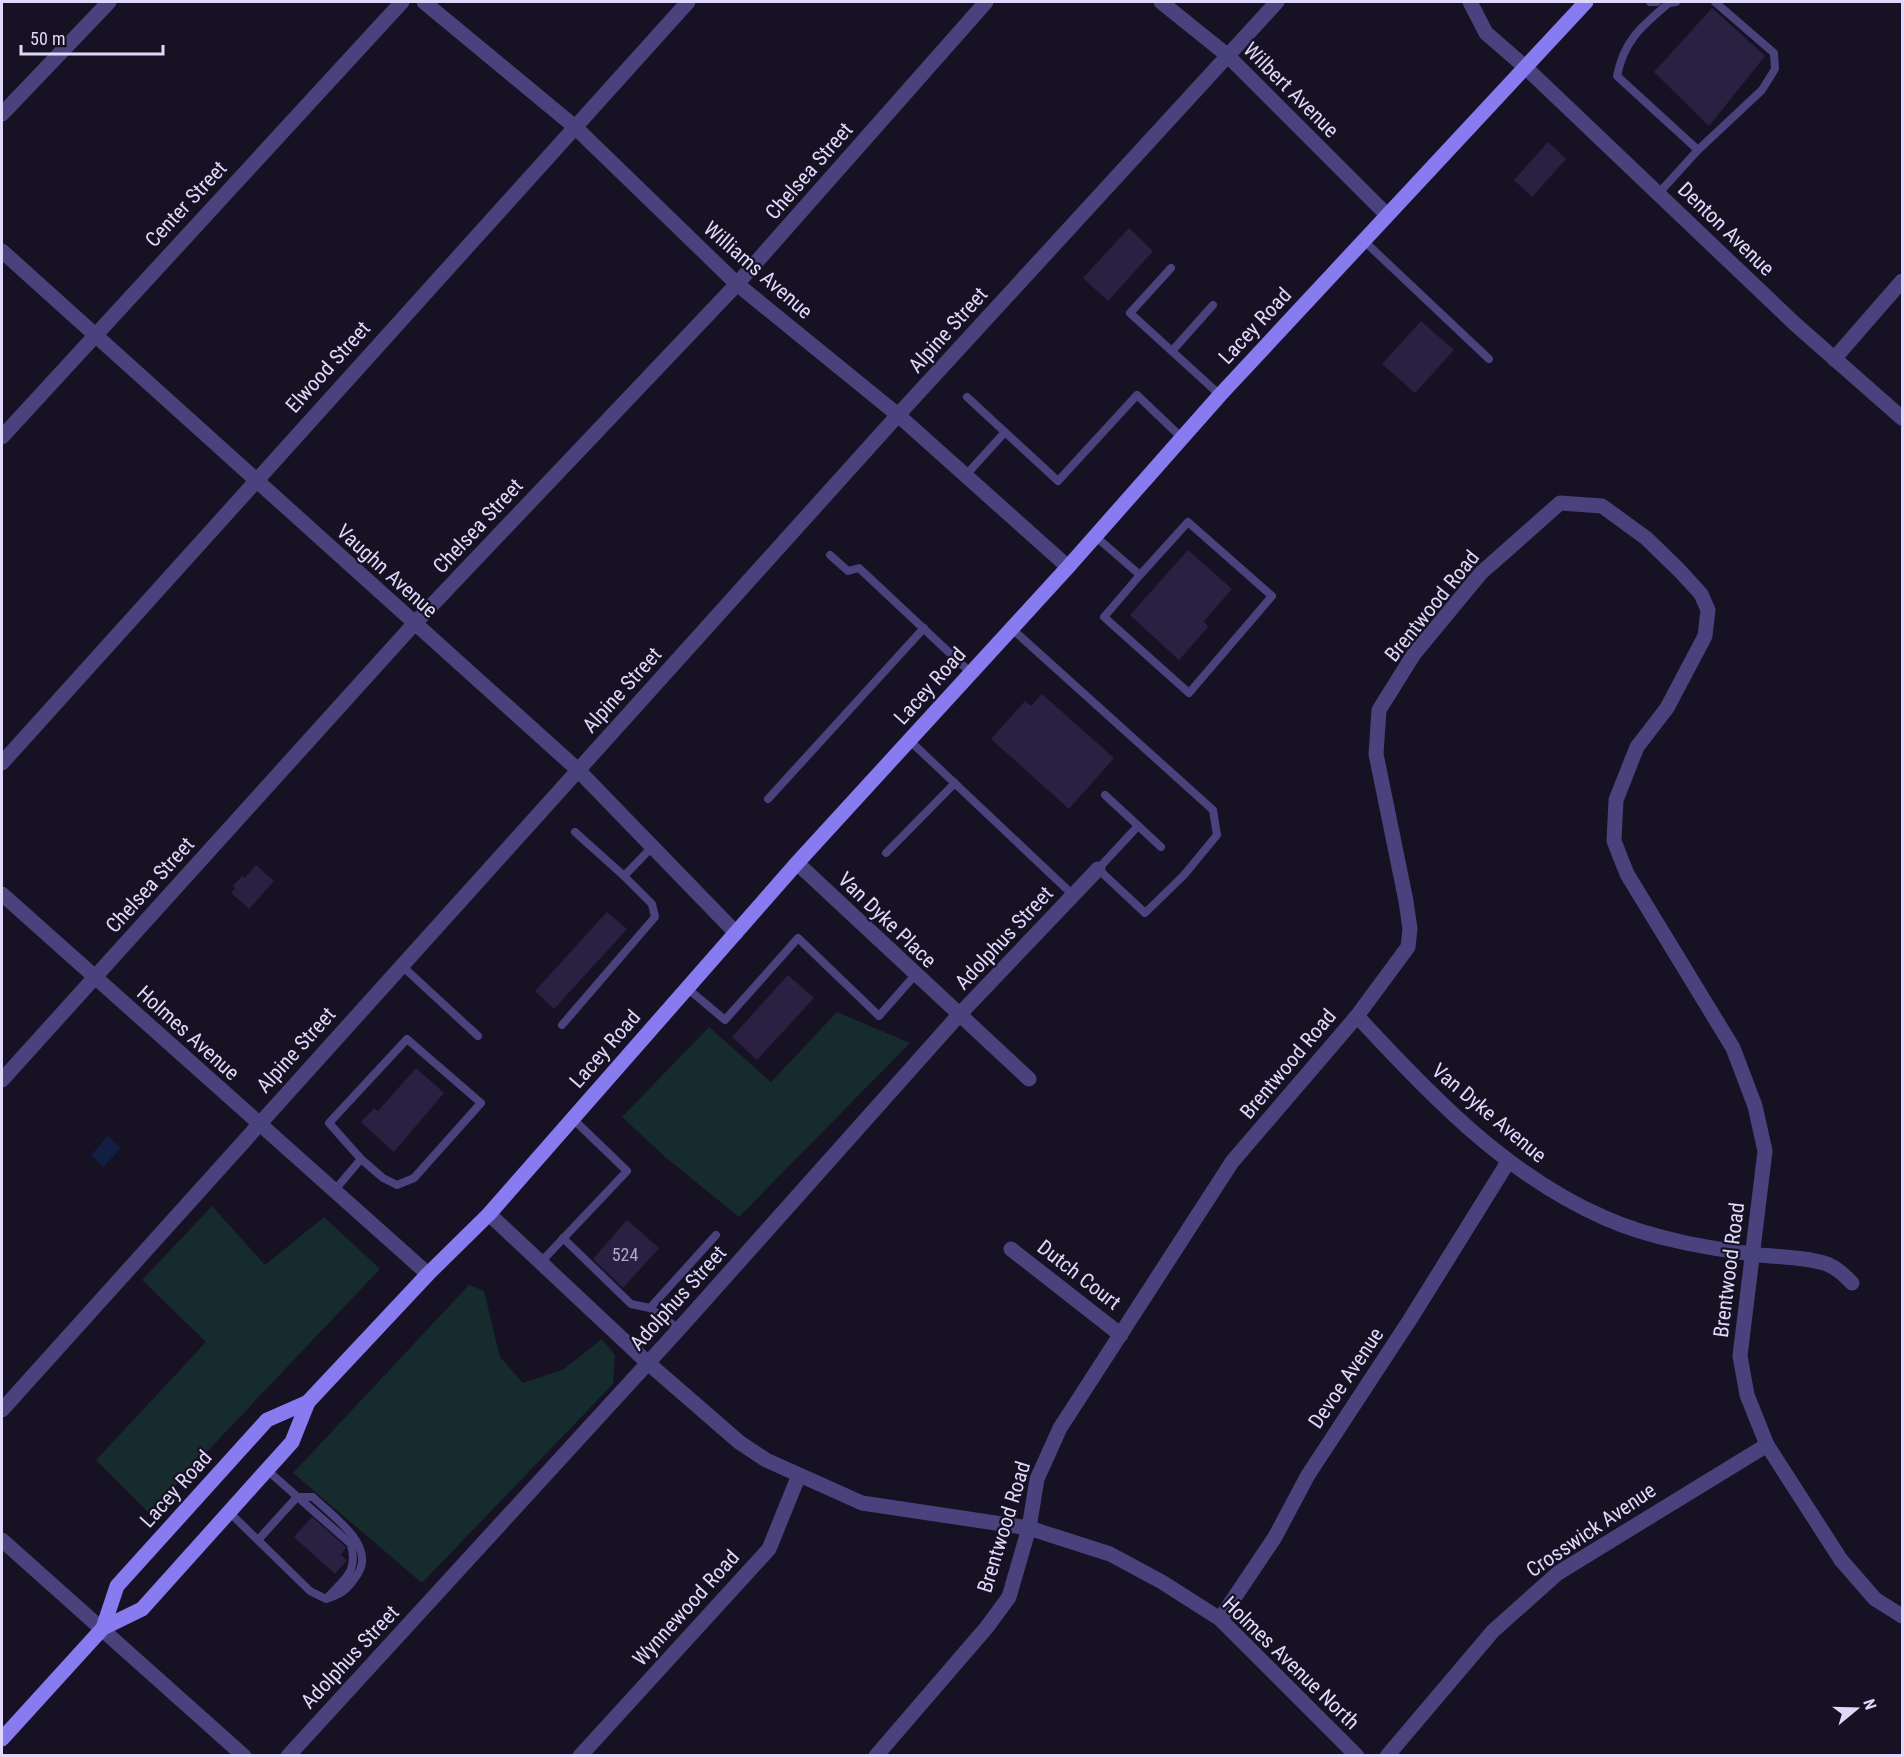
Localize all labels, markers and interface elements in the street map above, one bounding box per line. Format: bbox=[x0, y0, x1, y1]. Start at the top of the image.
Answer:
scale bar bbox=[21, 18, 164, 56]
text: 50 m bbox=[30, 28, 65, 49]
street label: Wilbert Avenue bbox=[1239, 38, 1344, 143]
street label: Chelsea Street bbox=[761, 118, 857, 224]
street label: Center Street bbox=[140, 156, 232, 252]
street label: Denton Avenue bbox=[1673, 177, 1779, 281]
street label: Williams Avenue bbox=[699, 216, 817, 324]
street label: Alpine Street bbox=[904, 283, 992, 377]
street label: Lacey Road bbox=[1214, 283, 1296, 369]
street label: Elwood Street bbox=[281, 316, 375, 418]
street label: Chelsea Street bbox=[428, 474, 528, 578]
street label: Vaughn Avenue bbox=[332, 519, 443, 623]
street label: Brentwood Road bbox=[1380, 546, 1484, 666]
street label: Alpine Street bbox=[578, 643, 666, 737]
street label: Lacey Road bbox=[889, 643, 971, 729]
street label: Chelsea Street bbox=[101, 832, 199, 938]
street label: Van Dyke Place bbox=[833, 867, 941, 973]
street label: Adolphus Street bbox=[950, 881, 1058, 995]
street label: Holmes Avenue bbox=[132, 981, 244, 1085]
street label: Alpine Street bbox=[252, 1003, 340, 1097]
street label: Brentwood Road bbox=[1235, 1004, 1341, 1124]
street label: Lacey Road bbox=[565, 1005, 645, 1093]
street label: Van Dyke Avenue bbox=[1427, 1058, 1551, 1168]
street label: Brentwood Road bbox=[1709, 1201, 1749, 1339]
street label: Dutch Court bbox=[1033, 1235, 1125, 1315]
street label: Adolphus Street bbox=[625, 1241, 731, 1355]
house number: 524 bbox=[612, 1244, 638, 1265]
street label: Devoe Avenue bbox=[1304, 1323, 1389, 1433]
street label: Lacey Road bbox=[135, 1446, 217, 1532]
street label: Brentwood Road bbox=[973, 1458, 1035, 1596]
street label: Crosswick Avenue bbox=[1522, 1478, 1660, 1582]
street label: Wynnewood Road bbox=[628, 1545, 744, 1671]
street label: Holmes Avenue North bbox=[1218, 1592, 1364, 1734]
street label: Adolphus Street bbox=[296, 1600, 404, 1714]
north arrow bbox=[1826, 1679, 1886, 1739]
text: N bbox=[1859, 1697, 1880, 1712]

